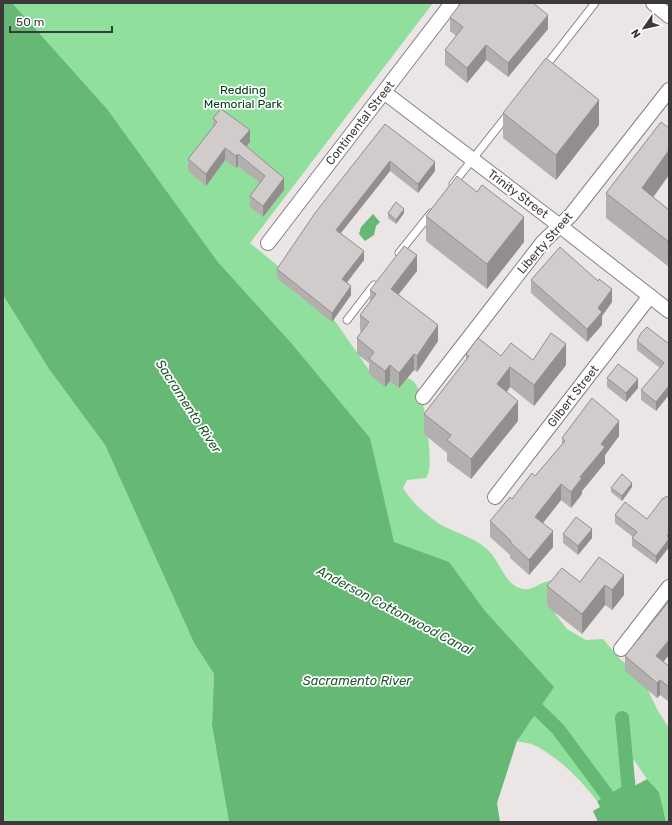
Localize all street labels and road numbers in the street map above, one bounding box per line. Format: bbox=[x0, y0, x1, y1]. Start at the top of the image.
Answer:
street label: Continental Street bbox=[323, 78, 397, 168]
street label: Trinity Street bbox=[485, 167, 551, 222]
street label: Liberty Street bbox=[515, 209, 576, 277]
street label: Gilbert Street bbox=[544, 362, 602, 430]

